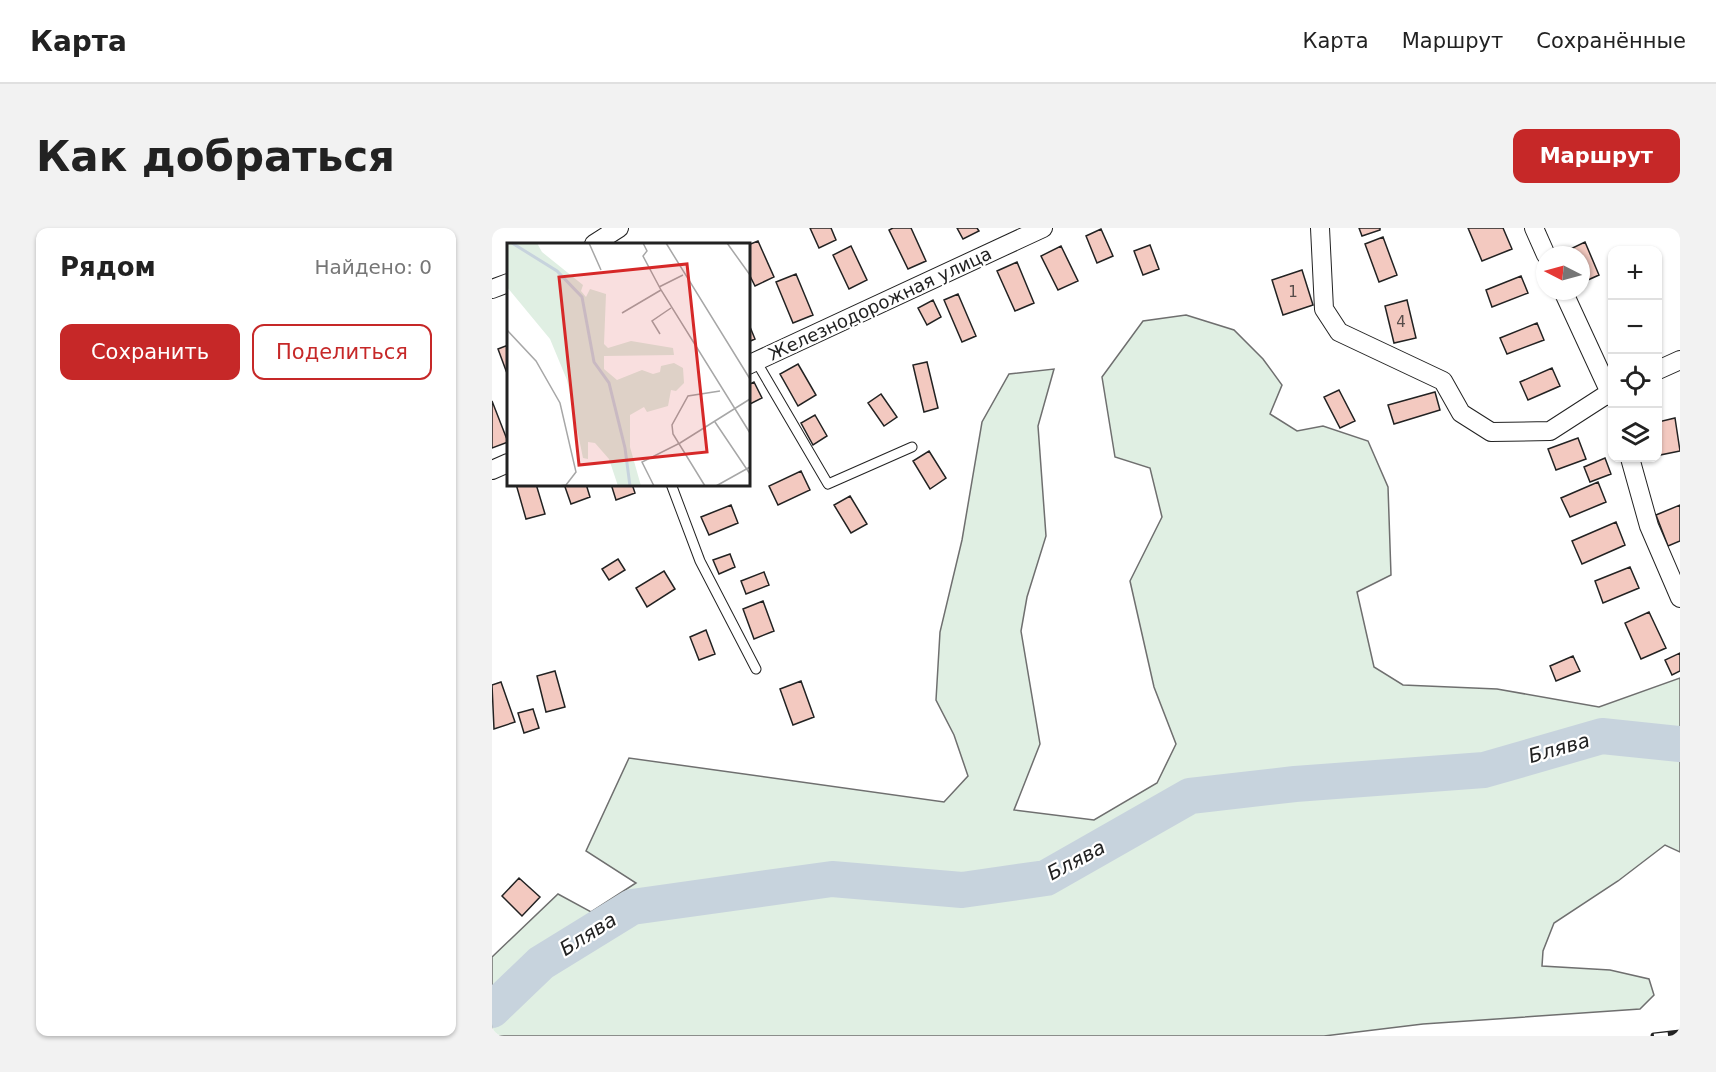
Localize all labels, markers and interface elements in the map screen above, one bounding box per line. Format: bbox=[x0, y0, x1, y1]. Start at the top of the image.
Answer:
text: Карта bbox=[30, 25, 127, 58]
text: Карта bbox=[1303, 29, 1369, 53]
text: Маршрут bbox=[1402, 29, 1503, 53]
text: Сохранённые bbox=[1536, 29, 1686, 53]
button: Маршрут bbox=[1513, 129, 1680, 183]
text: Как добраться bbox=[36, 132, 395, 181]
street label: Железнодорожная улица bbox=[765, 242, 995, 365]
inset map bbox=[507, 243, 750, 486]
north arrow bbox=[1536, 246, 1590, 300]
map controls bbox=[1608, 246, 1662, 462]
button: + bbox=[1608, 246, 1662, 300]
text: Рядом bbox=[60, 252, 156, 282]
text: Найдено: 0 bbox=[314, 255, 432, 279]
house number: 1 bbox=[1288, 283, 1298, 301]
button: − bbox=[1608, 300, 1662, 354]
house number: 4 bbox=[1396, 313, 1406, 331]
button: Сохранить bbox=[60, 324, 240, 380]
button: Поделиться bbox=[252, 324, 432, 380]
button: locate bbox=[1608, 354, 1662, 408]
button: layers bbox=[1608, 408, 1662, 462]
water label: Блява bbox=[1526, 728, 1592, 768]
water label: Блява bbox=[1043, 835, 1109, 885]
water label: Блява bbox=[555, 907, 621, 961]

